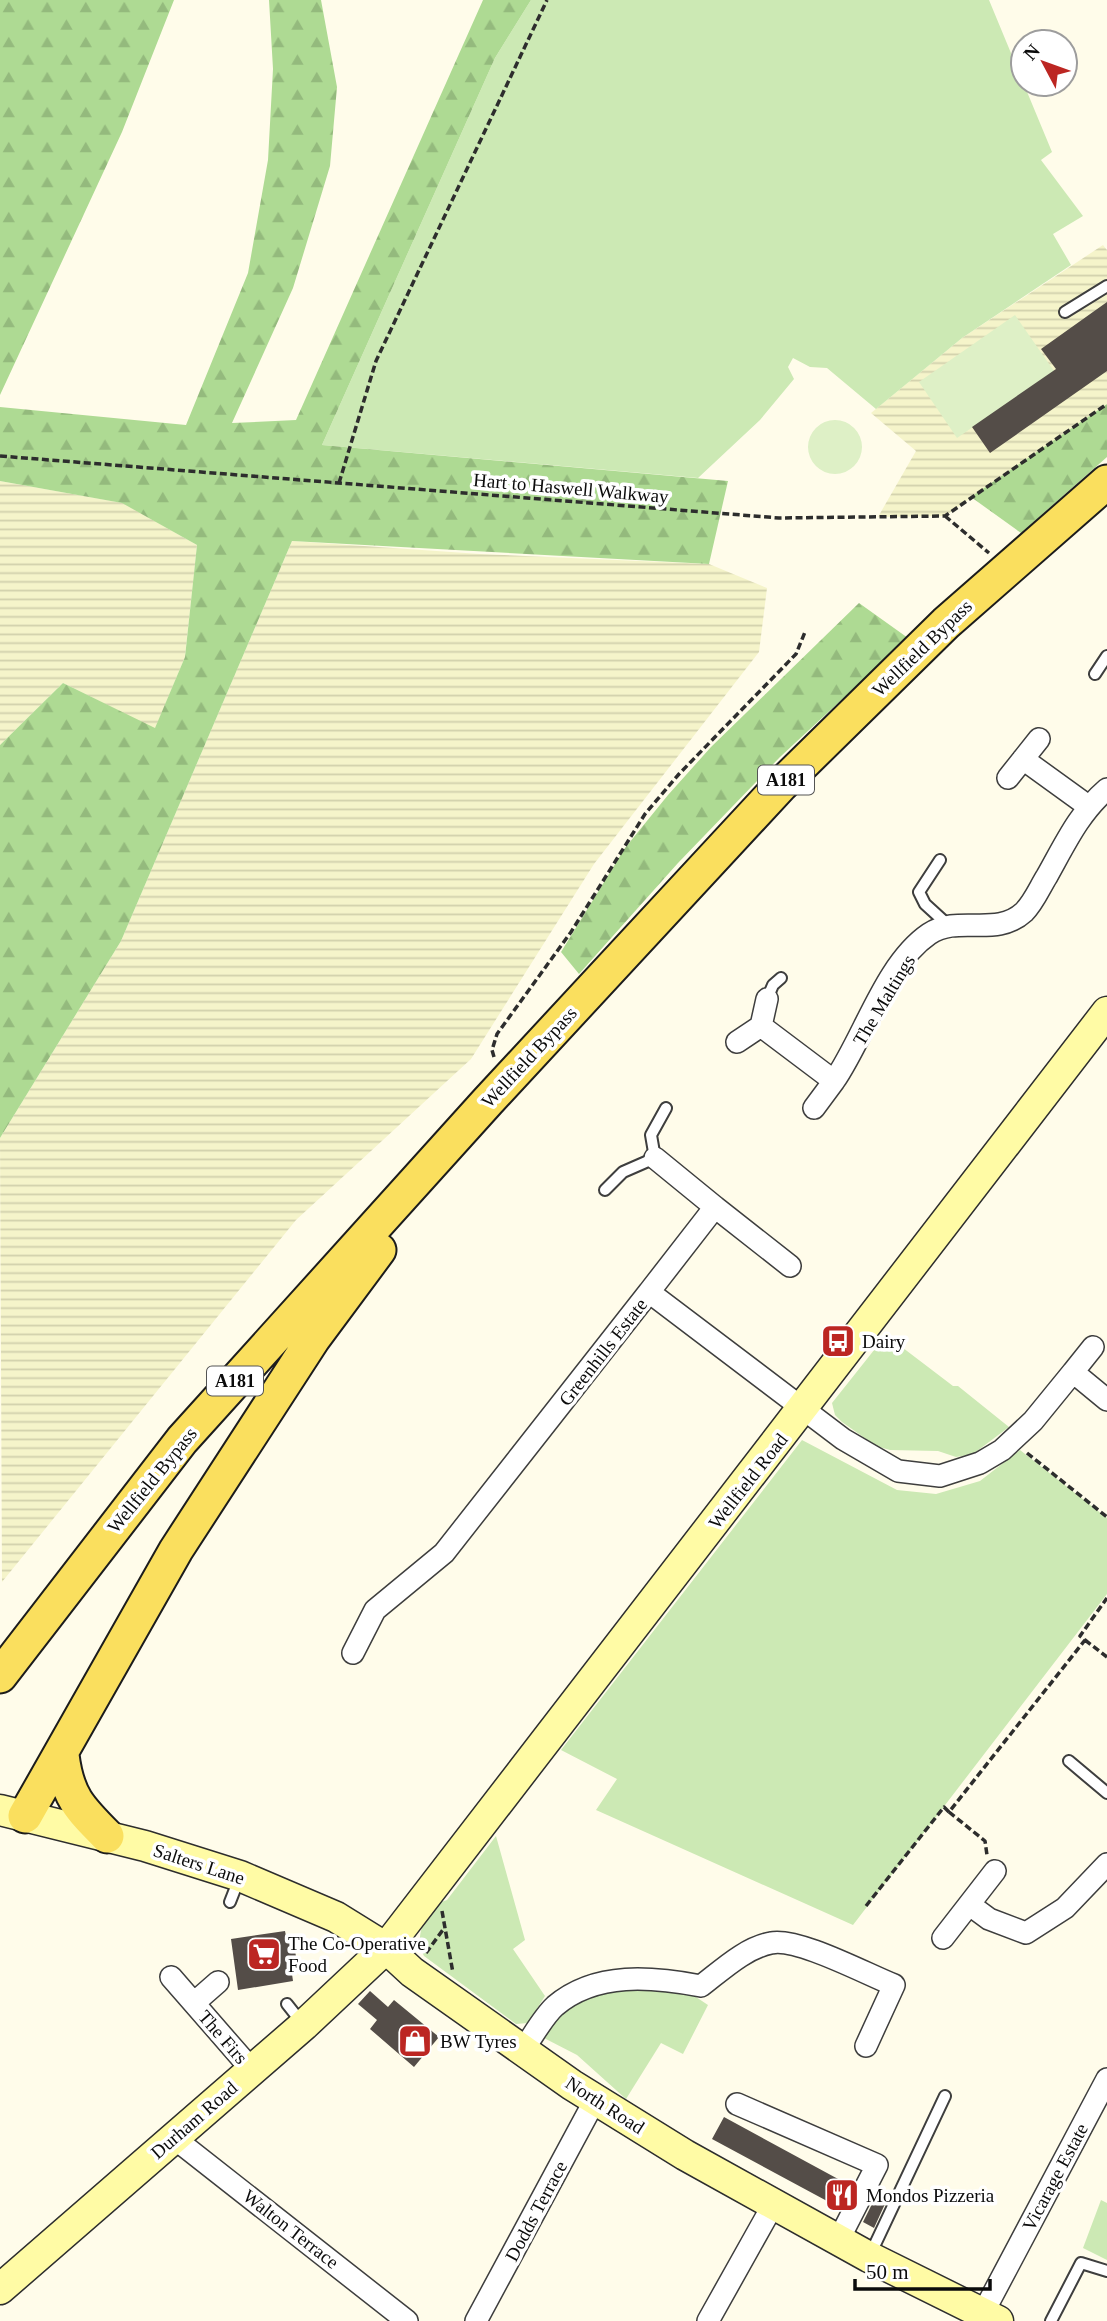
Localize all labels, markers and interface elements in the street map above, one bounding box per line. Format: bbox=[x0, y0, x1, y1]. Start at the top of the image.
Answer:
north arrow bbox=[1009, 28, 1079, 98]
text: N bbox=[1019, 40, 1044, 64]
street label: Hart to Haswell Walkway bbox=[472, 469, 670, 507]
street label: Wellfield Bypass bbox=[868, 595, 976, 701]
road number: A181 bbox=[758, 766, 814, 794]
street label: The Maltings bbox=[849, 951, 919, 1049]
street label: Wellfield Bypass bbox=[477, 1002, 581, 1112]
street label: Greenhills Estate bbox=[555, 1294, 651, 1410]
bus stop icon: Dairy bbox=[819, 1322, 857, 1360]
place label: Dairy bbox=[862, 1331, 906, 1352]
road number: A181 bbox=[207, 1366, 263, 1396]
street label: Wellfield Bypass bbox=[103, 1423, 201, 1537]
street label: Wellfield Road bbox=[704, 1429, 792, 1533]
street label: Salters Lane bbox=[151, 1839, 247, 1889]
place label: The Co-Operative Food bbox=[288, 1933, 426, 1976]
supermarket icon: The Co-Operative Food bbox=[245, 1935, 283, 1973]
street label: The Firs bbox=[194, 2006, 252, 2068]
shop icon: BW Tyres bbox=[396, 2022, 434, 2060]
place label: BW Tyres bbox=[440, 2031, 517, 2052]
street label: North Road bbox=[562, 2072, 649, 2138]
street label: Durham Road bbox=[147, 2077, 242, 2163]
street label: Vicarage Estate bbox=[1018, 2120, 1092, 2234]
street label: Dodds Terrace bbox=[501, 2157, 571, 2265]
restaurant icon: Mondos Pizzeria bbox=[823, 2176, 861, 2214]
street label: Walton Terrace bbox=[239, 2185, 343, 2273]
place label: Mondos Pizzeria bbox=[866, 2185, 995, 2206]
scale bar bbox=[855, 2248, 990, 2292]
text: 50 m bbox=[866, 2260, 909, 2284]

